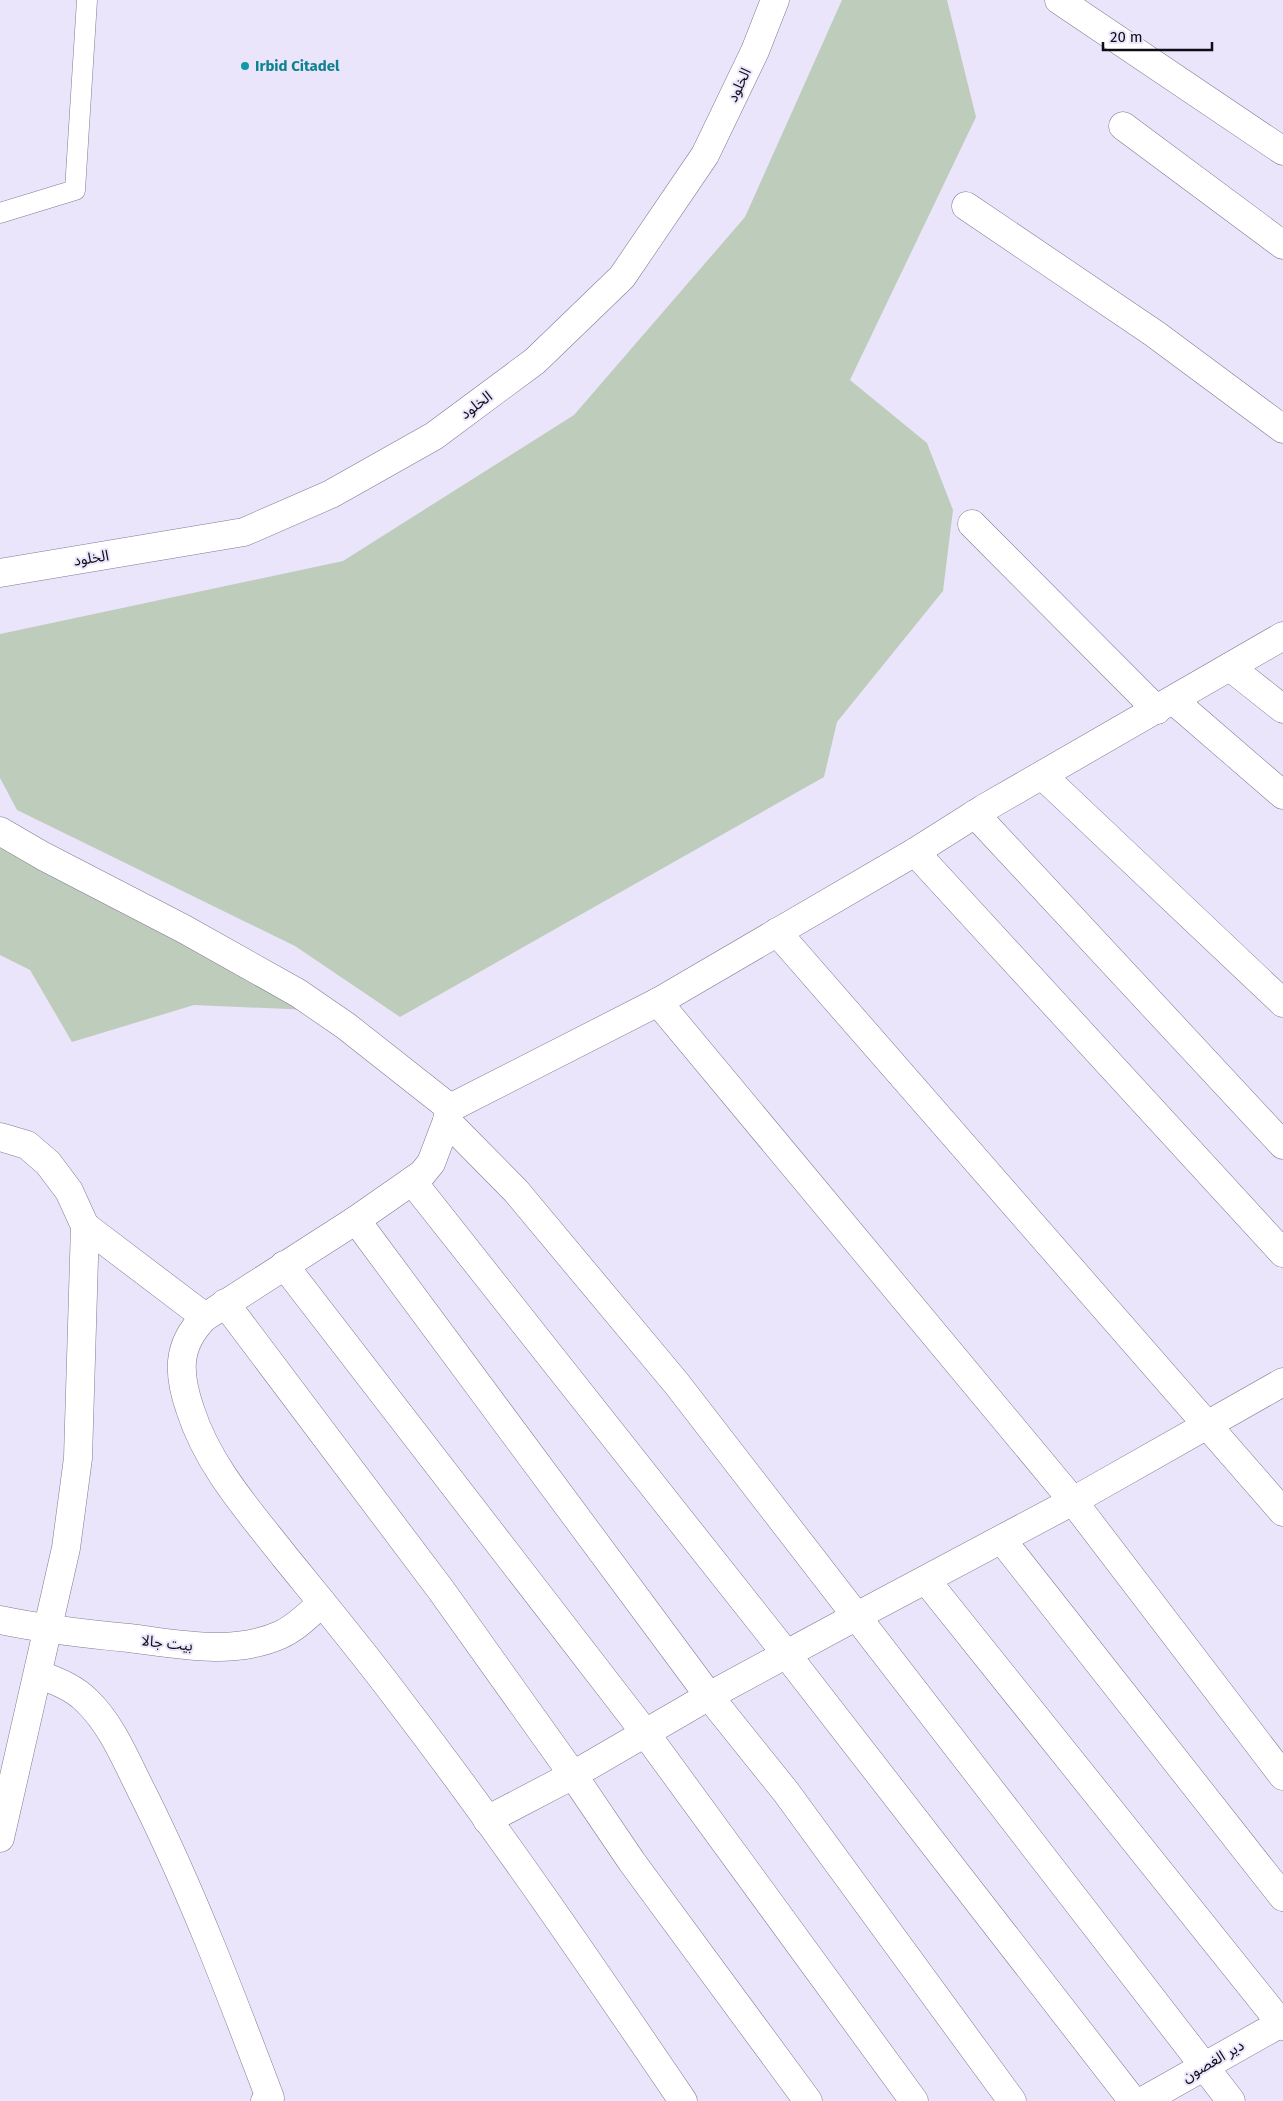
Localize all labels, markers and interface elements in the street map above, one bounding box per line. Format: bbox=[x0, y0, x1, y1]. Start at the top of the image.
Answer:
scale bar bbox=[1103, 20, 1212, 52]
text: 20 m bbox=[1110, 28, 1143, 46]
place label: Irbid Citadel bbox=[255, 57, 340, 75]
marker: Irbid Citadel bbox=[239, 60, 251, 72]
street label: الخلود bbox=[723, 65, 755, 105]
street label: الخلود bbox=[456, 387, 496, 423]
street label: الخلود bbox=[72, 546, 110, 570]
street label: بيت جالا bbox=[140, 1631, 194, 1655]
street label: دير الغصون bbox=[1179, 2036, 1247, 2086]

